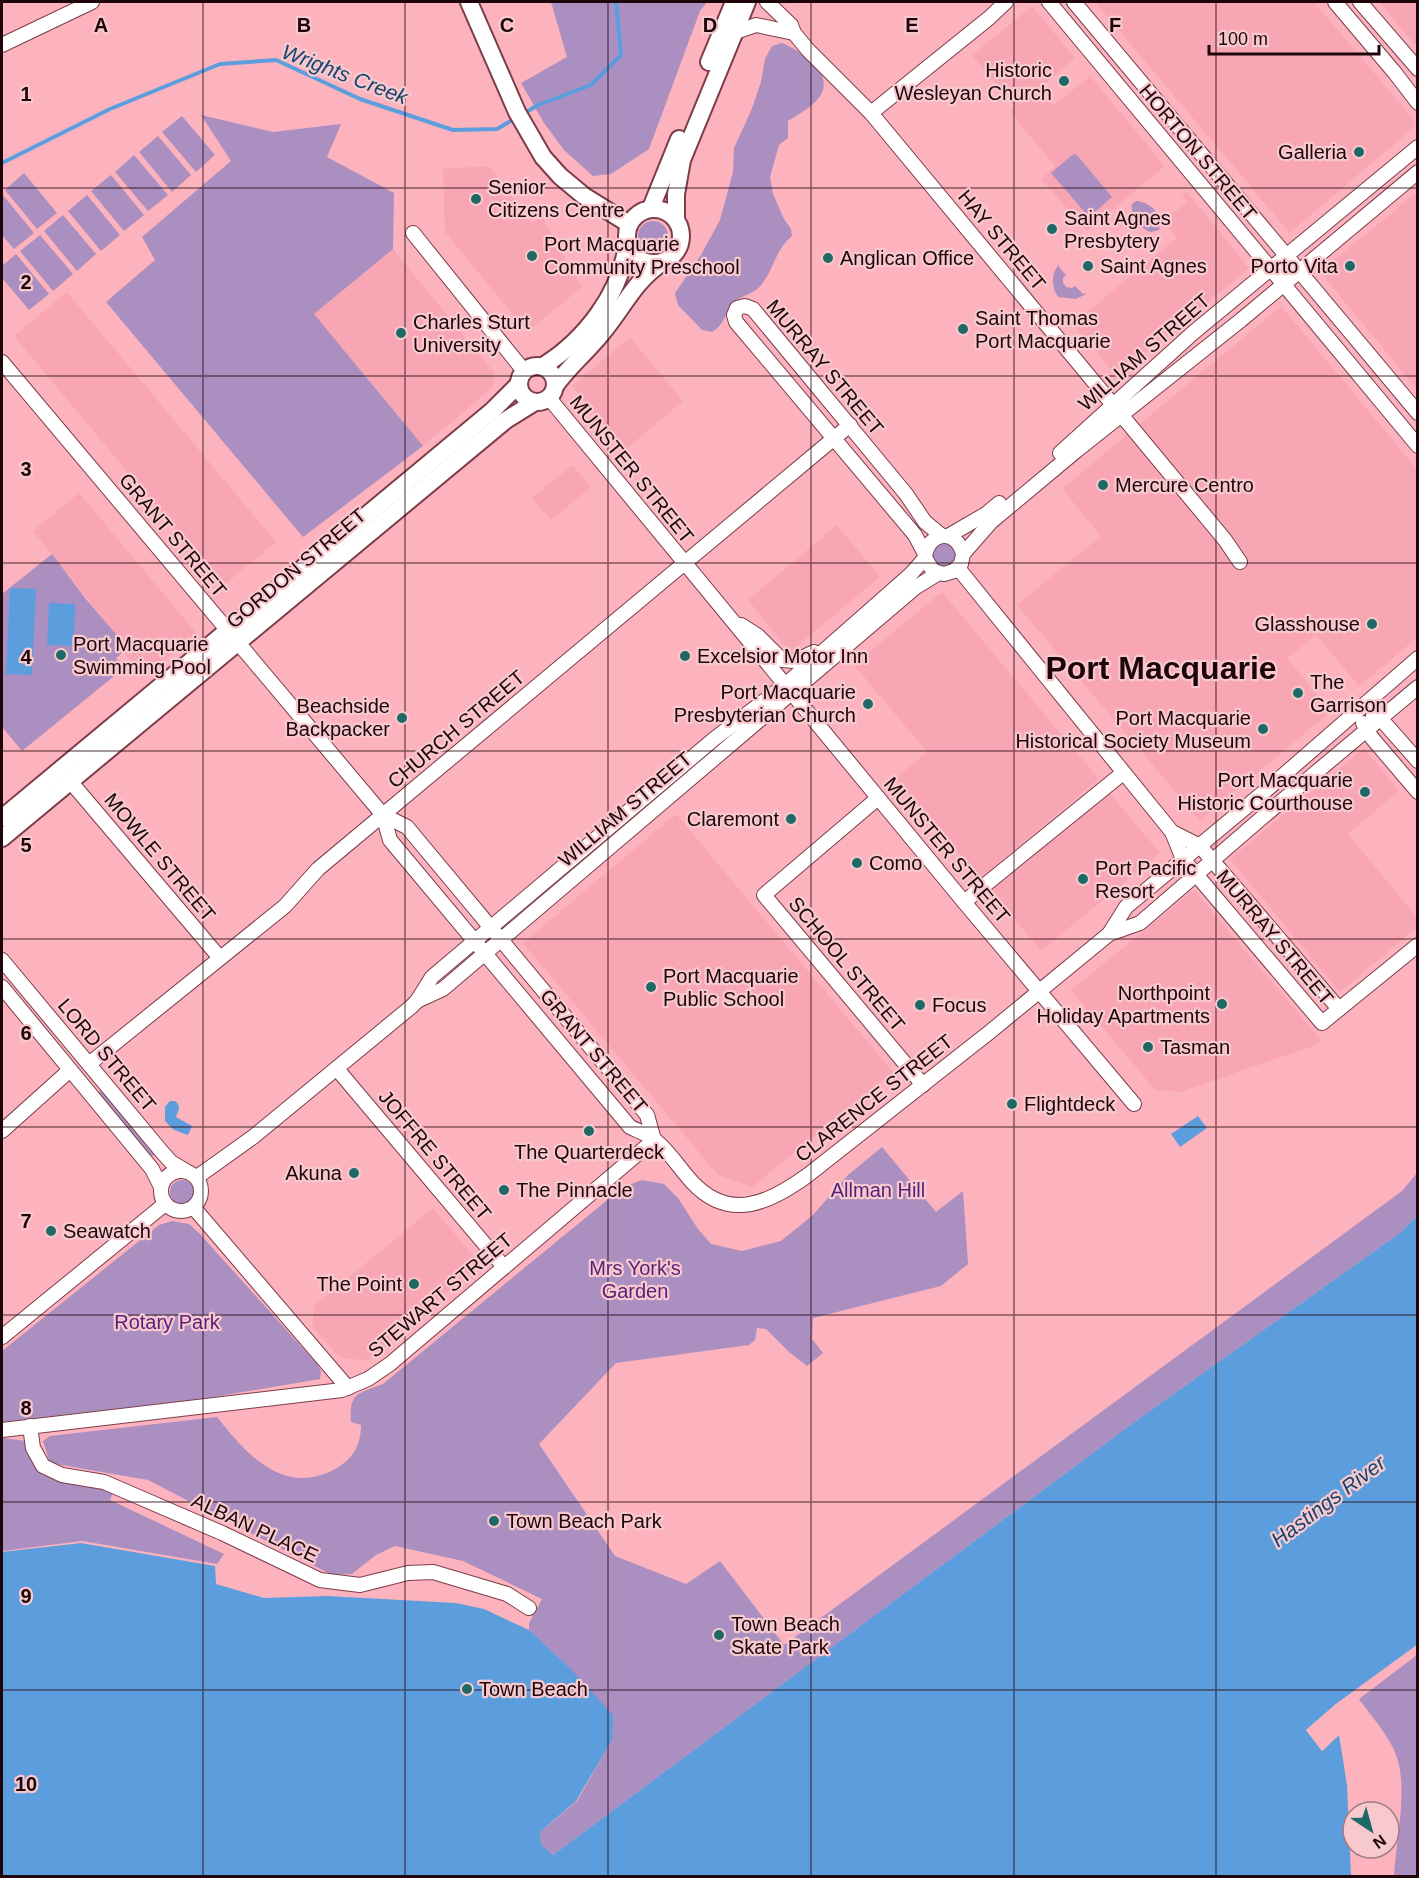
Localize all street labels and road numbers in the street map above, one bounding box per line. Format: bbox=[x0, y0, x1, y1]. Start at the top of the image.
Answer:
street label: HORTON STREET bbox=[1135, 80, 1261, 224]
street label: HAY STREET bbox=[954, 186, 1050, 294]
street label: WILLIAM STREET bbox=[1074, 289, 1214, 415]
street label: MURRAY STREET bbox=[762, 295, 888, 439]
street label: MUNSTER STREET bbox=[566, 391, 698, 547]
street label: GRANT STREET bbox=[115, 469, 231, 601]
street label: GORDON STREET bbox=[222, 504, 370, 632]
street label: CHURCH STREET bbox=[383, 666, 529, 792]
street label: WILLIAM STREET bbox=[554, 747, 696, 871]
street label: MUNSTER STREET bbox=[880, 773, 1014, 927]
street label: MOWLE STREET bbox=[100, 789, 220, 925]
street label: MURRAY STREET bbox=[1212, 865, 1338, 1009]
street label: SCHOOL STREET bbox=[785, 893, 909, 1035]
street label: GRANT STREET bbox=[536, 985, 652, 1117]
street label: LORD STREET bbox=[54, 994, 160, 1116]
street label: CLARENCE STREET bbox=[791, 1030, 957, 1166]
street label: JOFFRE STREET bbox=[374, 1086, 496, 1224]
street label: STEWART STREET bbox=[364, 1228, 516, 1362]
street label: ALBAN PLACE bbox=[188, 1489, 322, 1567]

